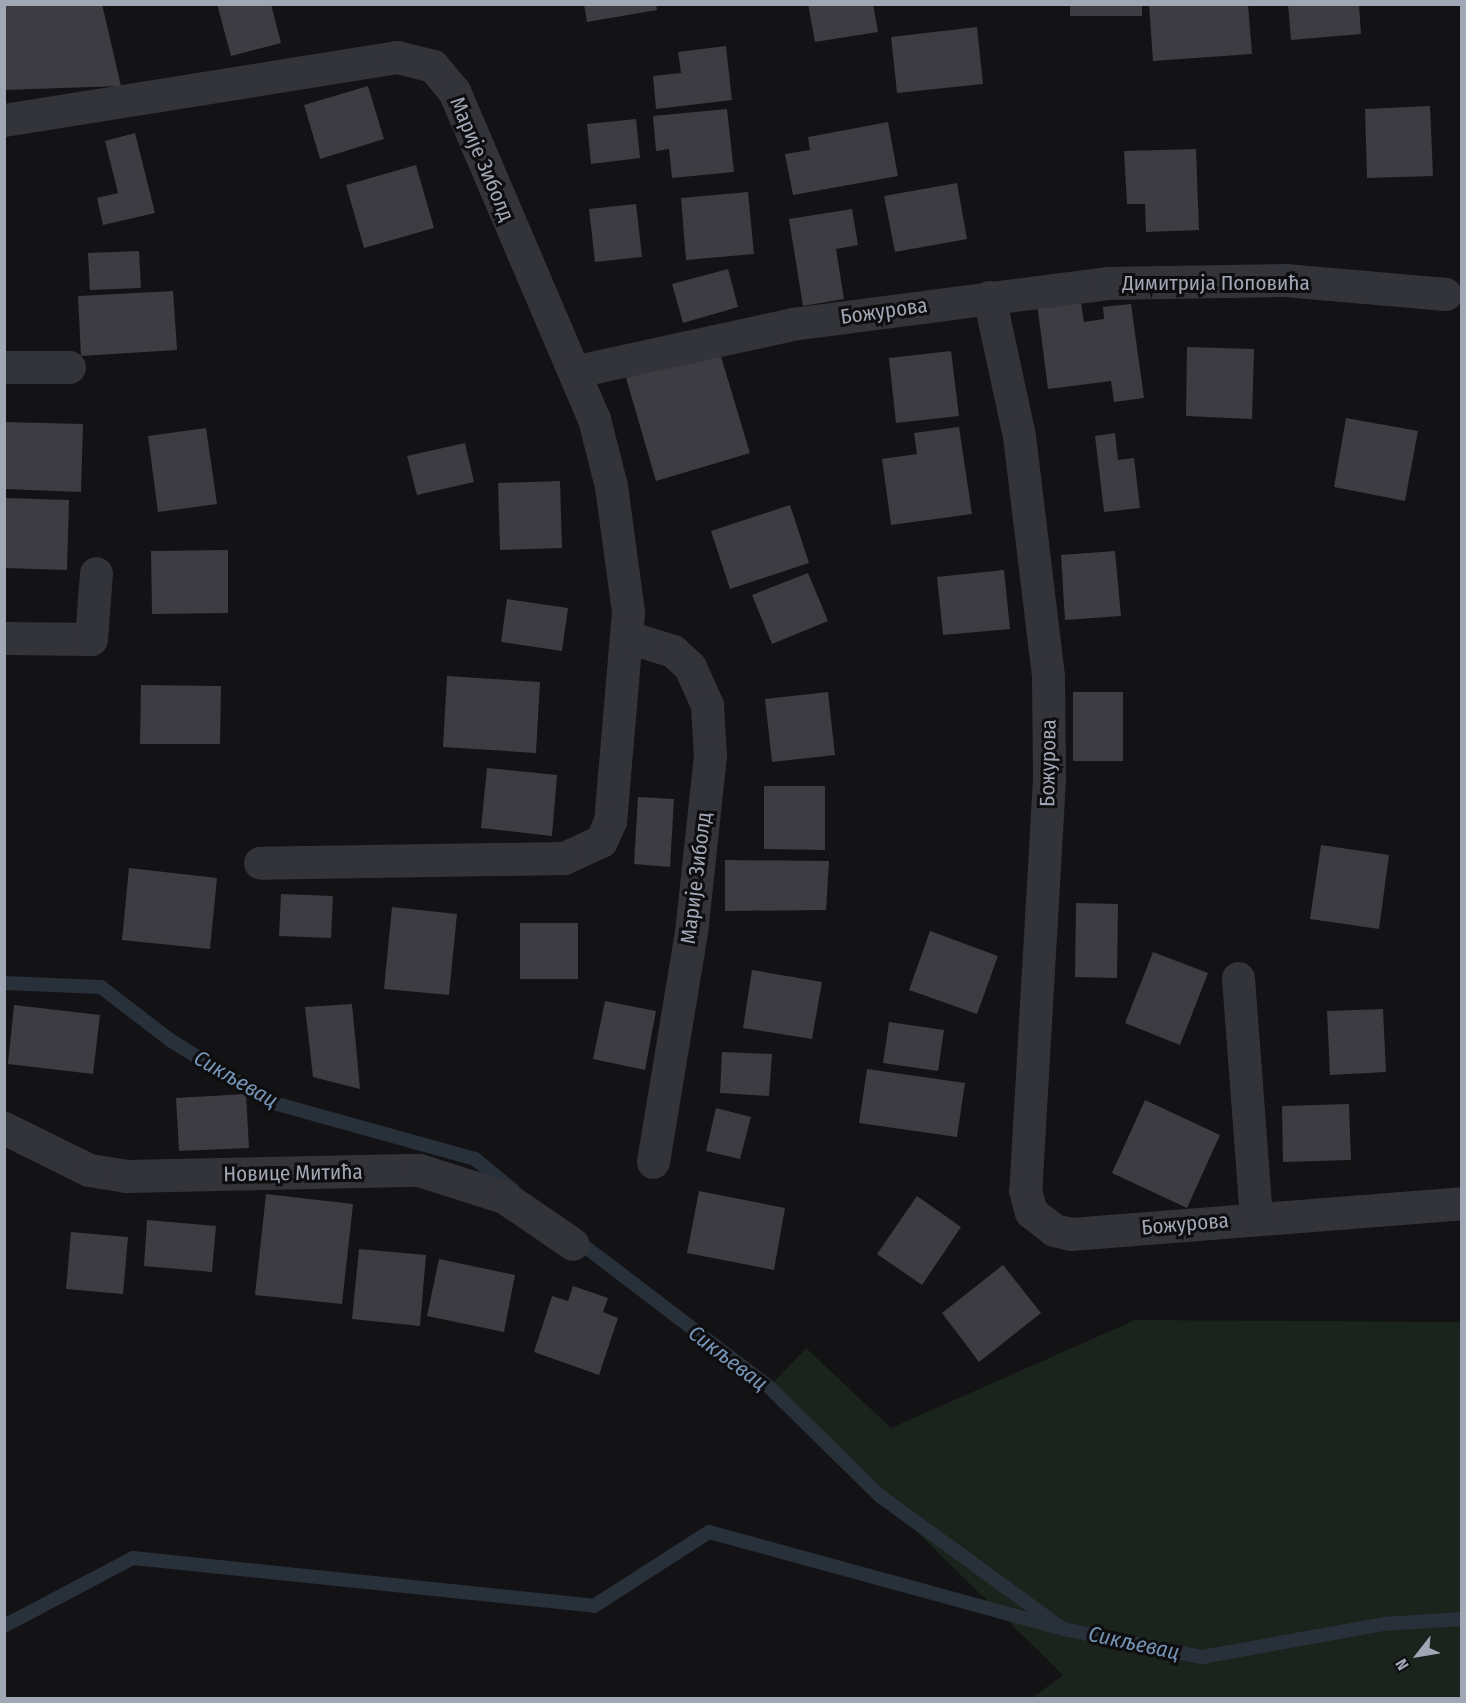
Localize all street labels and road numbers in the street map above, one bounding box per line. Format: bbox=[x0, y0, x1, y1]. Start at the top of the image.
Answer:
street label: Марије Зиболд bbox=[444, 93, 520, 225]
street label: Димитрија Поповића bbox=[1122, 270, 1310, 296]
street label: Божурова bbox=[839, 292, 929, 330]
street label: Божурова bbox=[1035, 719, 1061, 807]
street label: Марије Зиболд bbox=[675, 811, 717, 945]
street label: Новице Митића bbox=[223, 1159, 363, 1187]
street label: Божурова bbox=[1140, 1208, 1230, 1240]

